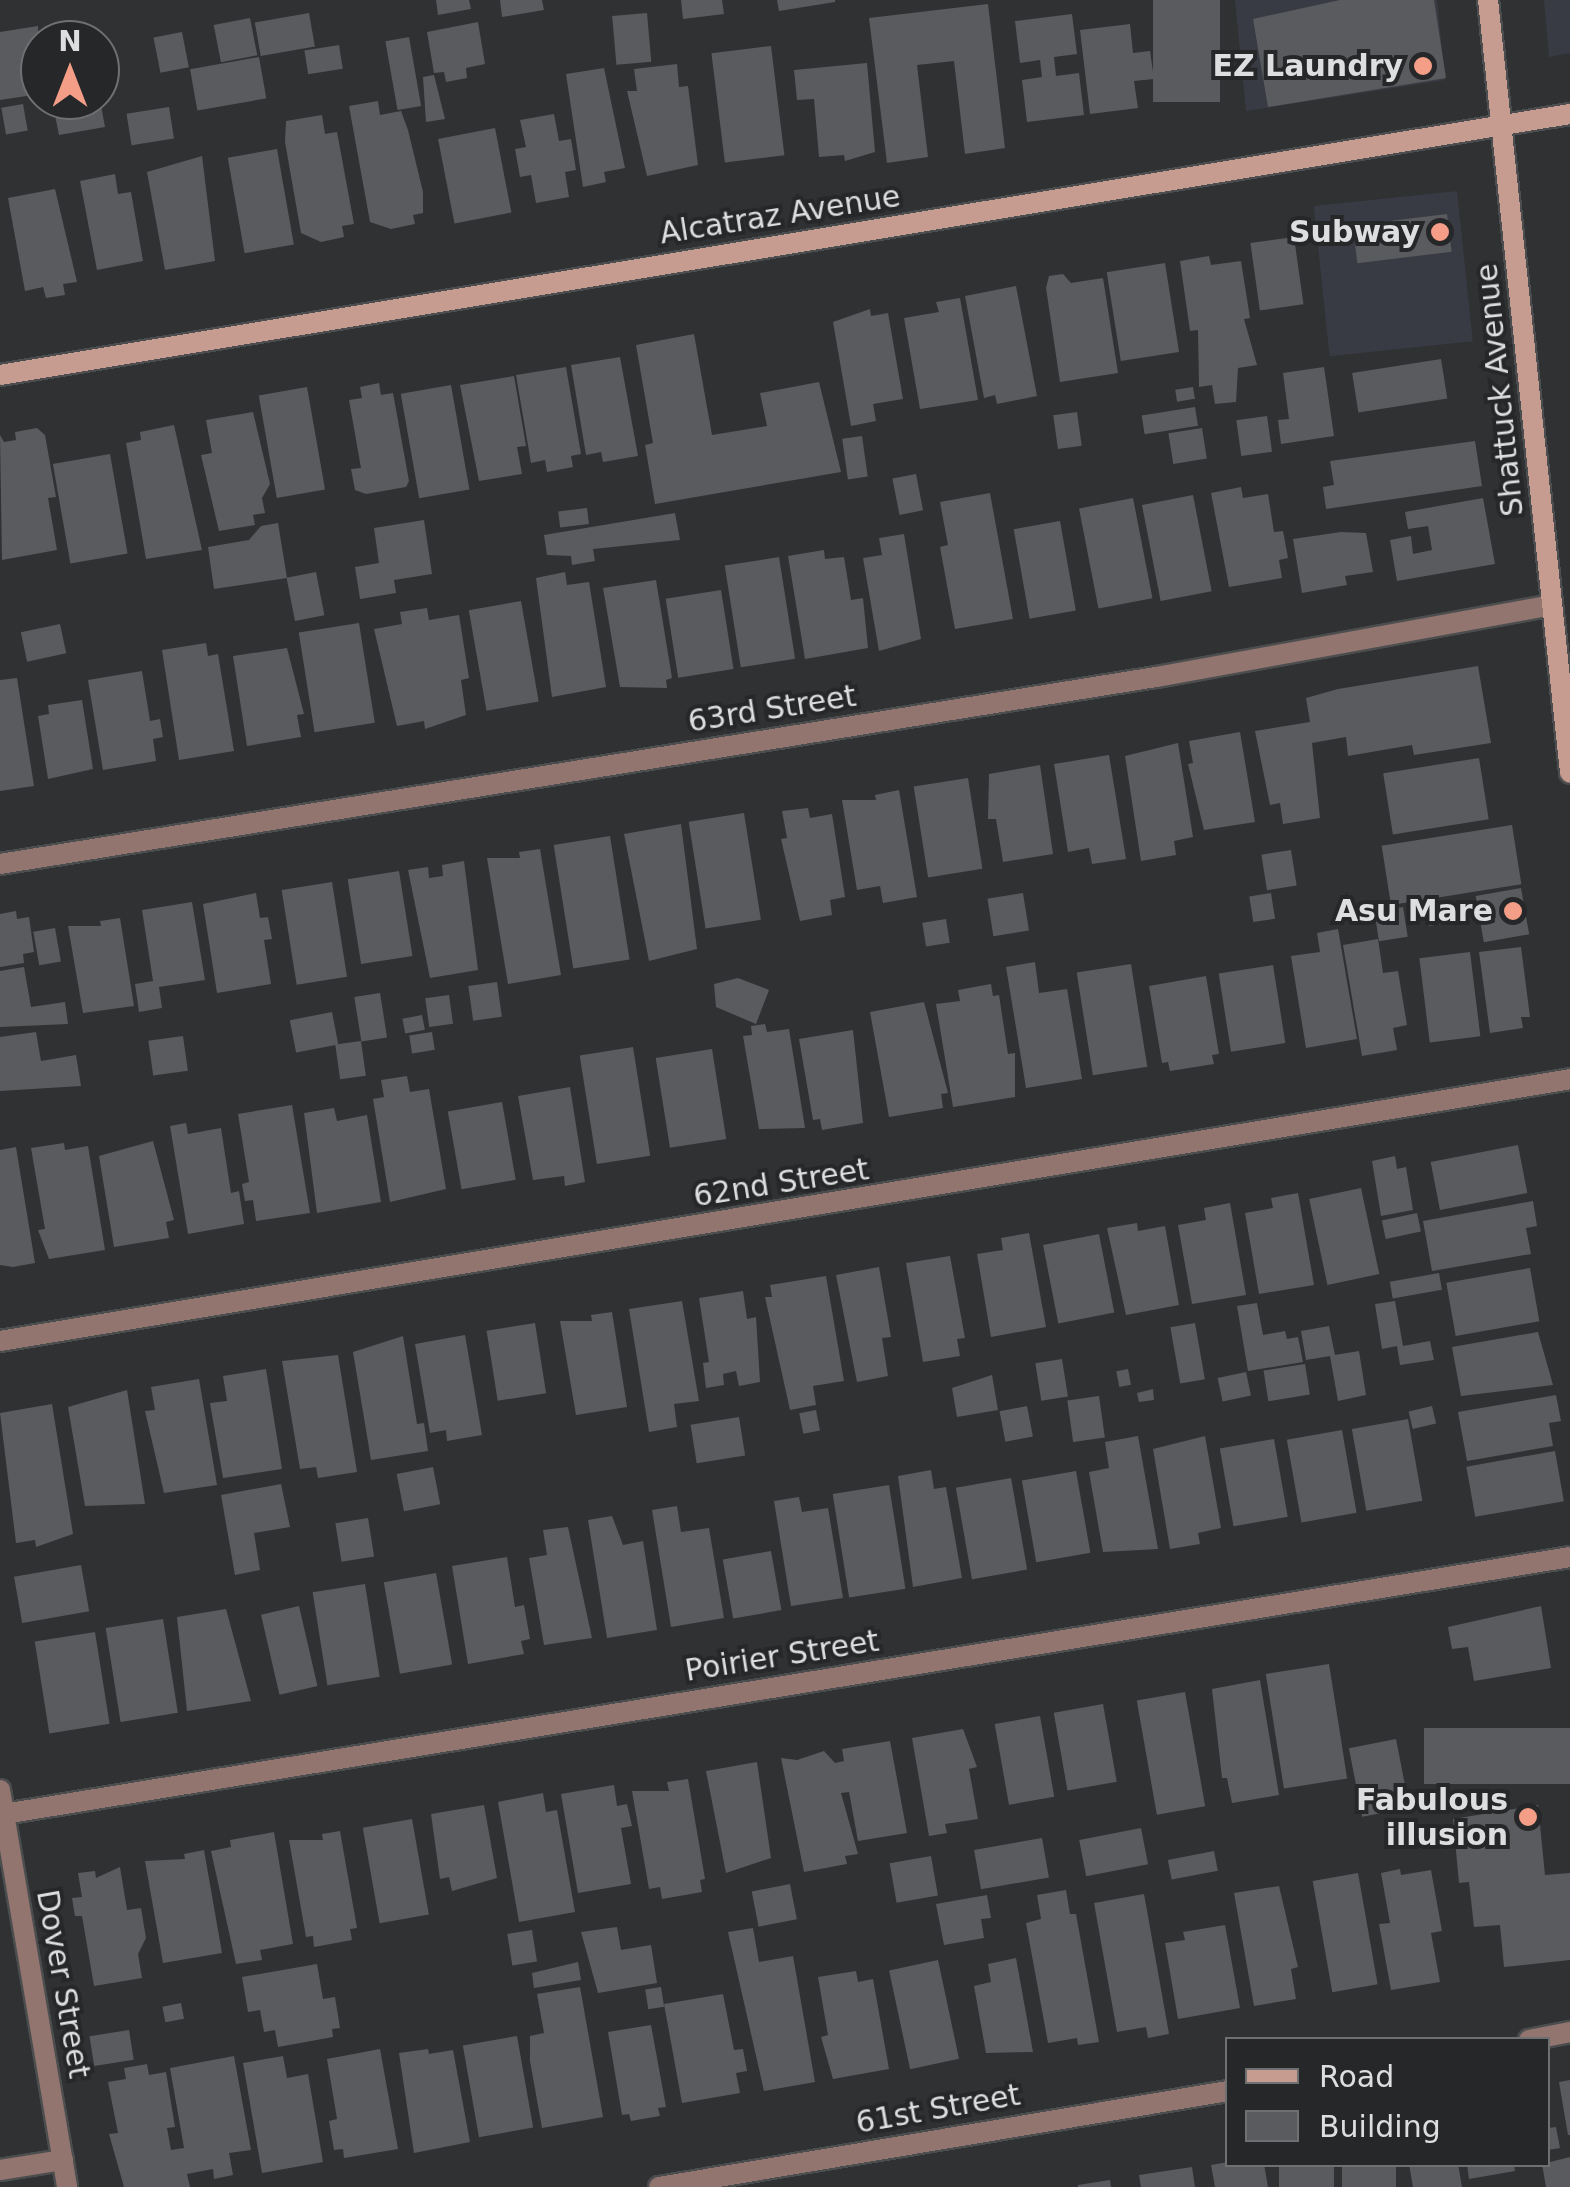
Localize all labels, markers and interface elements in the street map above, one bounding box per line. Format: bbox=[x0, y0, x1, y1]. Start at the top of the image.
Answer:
north arrow bbox=[20, 20, 120, 120]
text: N bbox=[58, 25, 82, 58]
place label: EZ Laundry bbox=[1212, 48, 1403, 84]
marker: EZ Laundry bbox=[1412, 55, 1434, 77]
street label: Alcatraz Avenue bbox=[657, 178, 903, 252]
place label: Subway bbox=[1289, 214, 1420, 250]
marker: Subway bbox=[1429, 221, 1451, 243]
street label: Shattuck Avenue bbox=[1469, 262, 1531, 518]
street label: 63rd Street bbox=[685, 678, 859, 740]
place label: Asu Mare bbox=[1335, 893, 1493, 929]
marker: Asu Mare bbox=[1502, 900, 1524, 922]
street label: 62nd Street bbox=[691, 1151, 871, 1215]
street label: Poirier Street bbox=[682, 1623, 882, 1689]
place label: Fabulous illusion bbox=[1356, 1782, 1508, 1852]
marker: Fabulous illusion bbox=[1517, 1806, 1539, 1828]
street label: Dover Street bbox=[29, 1887, 97, 2081]
legend bbox=[1225, 2037, 1550, 2167]
text: Road bbox=[1319, 2059, 1394, 2094]
street label: 61st Street bbox=[853, 2077, 1023, 2141]
text: Building bbox=[1319, 2109, 1441, 2144]

